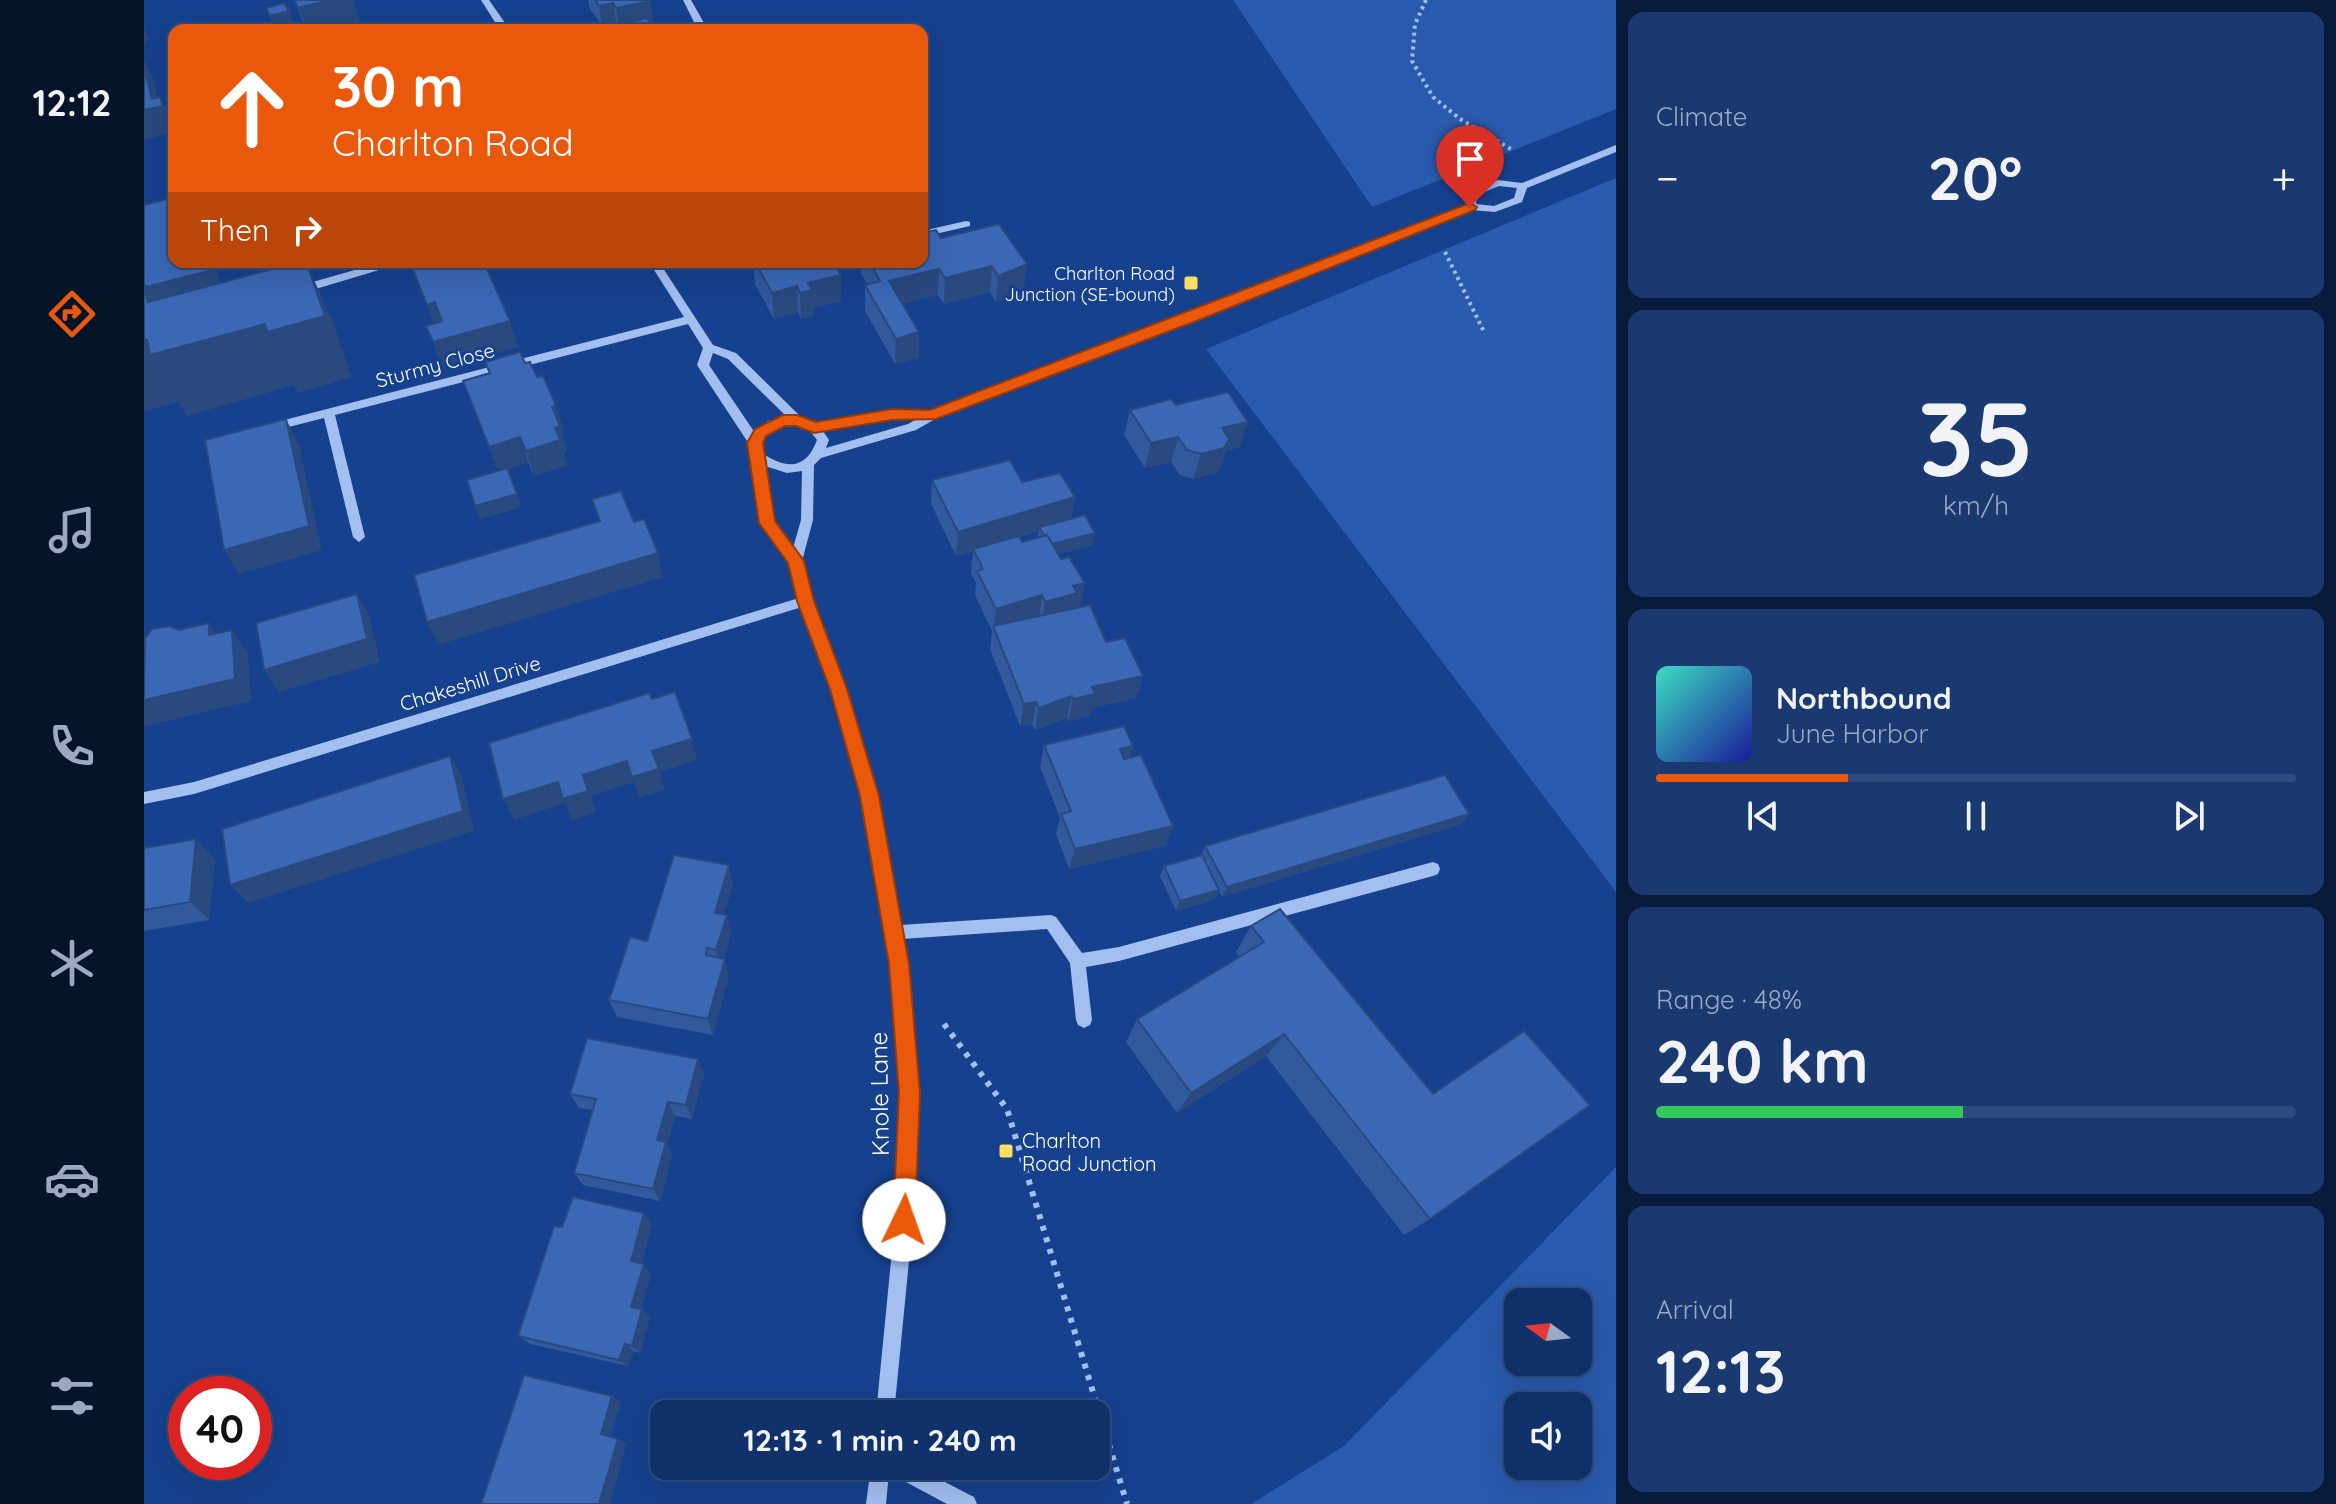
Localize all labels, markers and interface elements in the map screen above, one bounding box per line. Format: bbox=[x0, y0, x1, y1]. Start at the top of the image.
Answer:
text: 30 m bbox=[332, 51, 464, 121]
icon: ahead bbox=[200, 56, 304, 160]
text: 12:12 bbox=[33, 80, 111, 125]
text: Climate bbox=[1656, 100, 1747, 133]
text: Charlton Road bbox=[332, 120, 574, 165]
pin bbox=[1436, 125, 1504, 207]
icon: arrive bbox=[1448, 137, 1492, 181]
text: 20° bbox=[1928, 140, 2022, 215]
text: − bbox=[1656, 150, 1679, 205]
text: + bbox=[2271, 150, 2296, 205]
icon: right bbox=[285, 208, 329, 252]
text: Then bbox=[200, 211, 269, 249]
place label: Charlton Road Junction (SE-bound) bbox=[1004, 262, 1175, 306]
marker: Charlton Road Junction (SE-bound) bbox=[1182, 274, 1200, 292]
icon: directions bbox=[44, 286, 100, 342]
street label: Sturmy Close bbox=[373, 337, 497, 393]
text: 35 bbox=[1918, 372, 2034, 502]
text: km/h bbox=[1943, 489, 2009, 522]
icon: music bbox=[44, 502, 100, 558]
street label: Chakeshill Drive bbox=[397, 650, 543, 716]
text: Northbound bbox=[1776, 679, 1952, 717]
text: June Harbor bbox=[1776, 717, 1928, 750]
icon: phone bbox=[44, 718, 100, 774]
icon: previous bbox=[1741, 794, 1785, 838]
icon: pause bbox=[1954, 794, 1998, 838]
icon: next bbox=[2167, 794, 2211, 838]
icon: climate bbox=[44, 935, 100, 991]
text: Range · 48% bbox=[1656, 983, 1802, 1016]
text: 240 km bbox=[1656, 1023, 1869, 1098]
street label: Knole Lane bbox=[863, 1031, 895, 1157]
place label: Charlton Road Junction bbox=[1022, 1128, 1157, 1176]
marker: Charlton Road Junction bbox=[997, 1142, 1015, 1160]
icon: car bbox=[44, 1151, 100, 1207]
position arrow bbox=[862, 1178, 946, 1262]
north arrow bbox=[1504, 1288, 1592, 1376]
map controls bbox=[1504, 1288, 1592, 1480]
text: Arrival bbox=[1656, 1293, 1734, 1326]
text: 12:13 bbox=[1656, 1333, 1785, 1408]
icon: filters bbox=[44, 1368, 100, 1424]
speed limit sign: 40 bbox=[168, 1376, 272, 1480]
button: sound bbox=[1504, 1392, 1592, 1480]
text: 12:13 · 1 min · 240 m bbox=[743, 1421, 1017, 1459]

